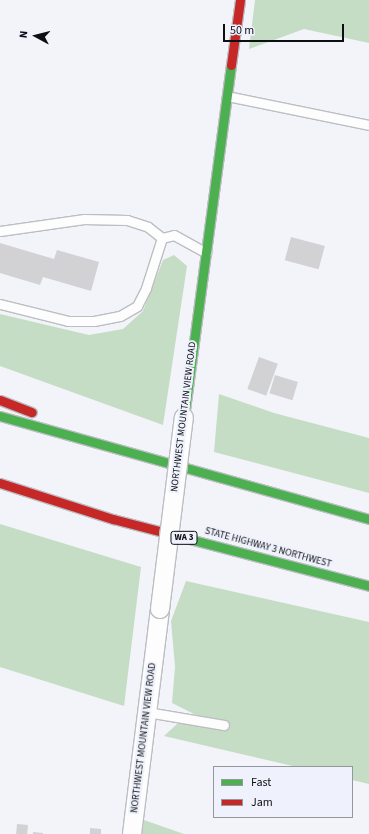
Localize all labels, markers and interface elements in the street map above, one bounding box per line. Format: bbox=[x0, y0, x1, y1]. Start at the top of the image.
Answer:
north arrow bbox=[16, 16, 56, 56]
scale bar bbox=[225, 16, 346, 42]
text: 50 m bbox=[230, 22, 254, 39]
text: N bbox=[16, 30, 31, 39]
street label: NORTHWEST MOUNTAIN VIEW ROAD bbox=[169, 341, 199, 493]
street label: STATE HIGHWAY 3 NORTHWEST bbox=[203, 525, 333, 571]
road number: WA 3 bbox=[170, 531, 198, 545]
street label: NORTHWEST MOUNTAIN VIEW ROAD bbox=[129, 662, 159, 814]
legend bbox=[213, 766, 353, 818]
text: Fast bbox=[251, 774, 271, 791]
text: Jam bbox=[251, 794, 273, 811]

